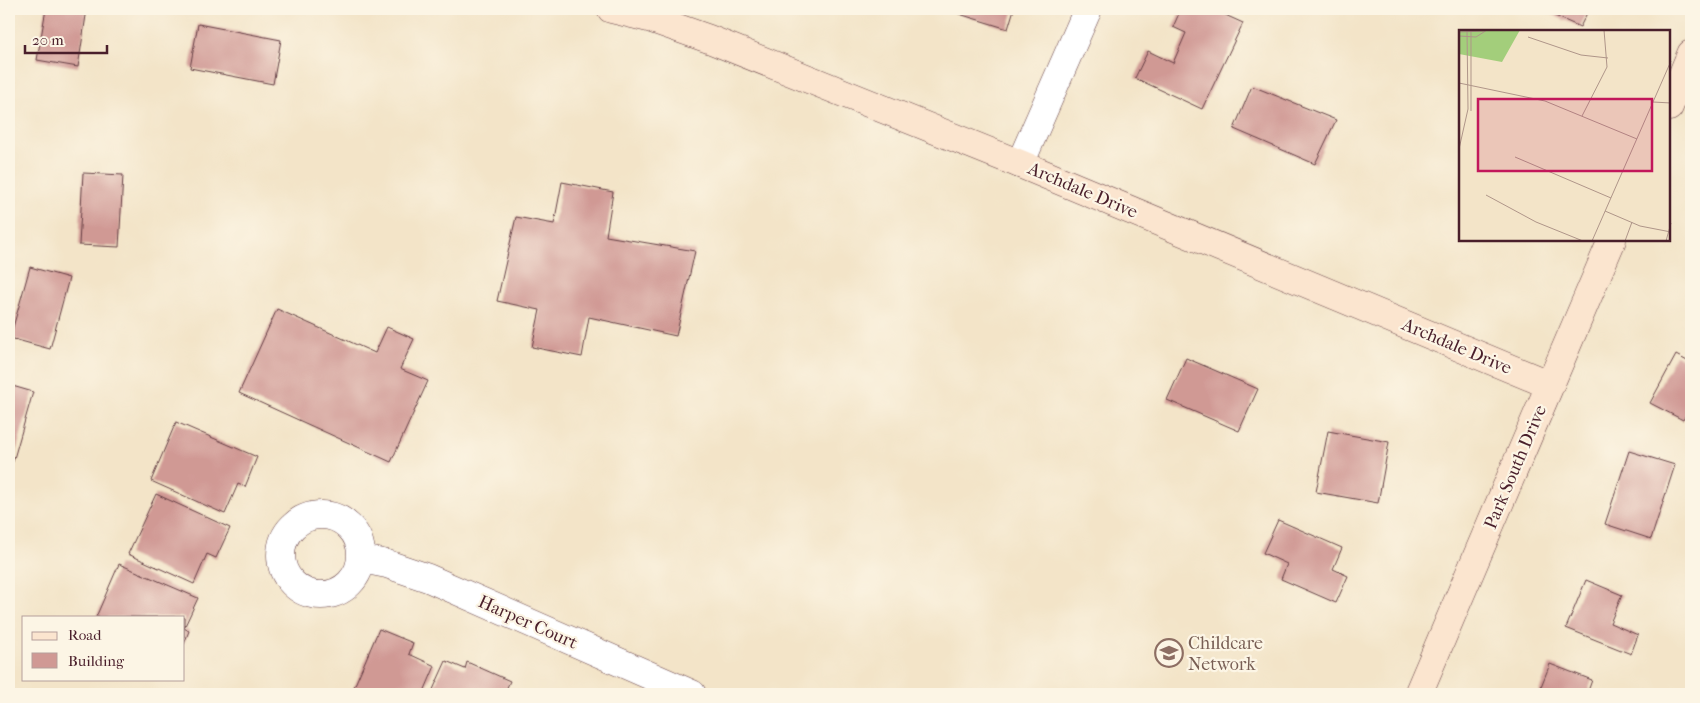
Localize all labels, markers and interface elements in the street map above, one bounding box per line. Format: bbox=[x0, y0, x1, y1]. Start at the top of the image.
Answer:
scale bar bbox=[25, 22, 108, 54]
inset map bbox=[1459, 30, 1670, 241]
text: 20 m bbox=[32, 31, 64, 49]
street label: Archdale Drive bbox=[1024, 158, 1141, 223]
street label: Archdale Drive bbox=[1398, 314, 1515, 379]
street label: Park South Drive bbox=[1480, 402, 1551, 532]
street label: Harper Court bbox=[475, 591, 581, 654]
legend bbox=[22, 616, 185, 680]
text: Road bbox=[68, 626, 102, 644]
place label: Childcare Network bbox=[1188, 633, 1263, 675]
school or university icon: Childcare Network bbox=[1154, 638, 1184, 668]
text: Building bbox=[68, 652, 125, 670]

